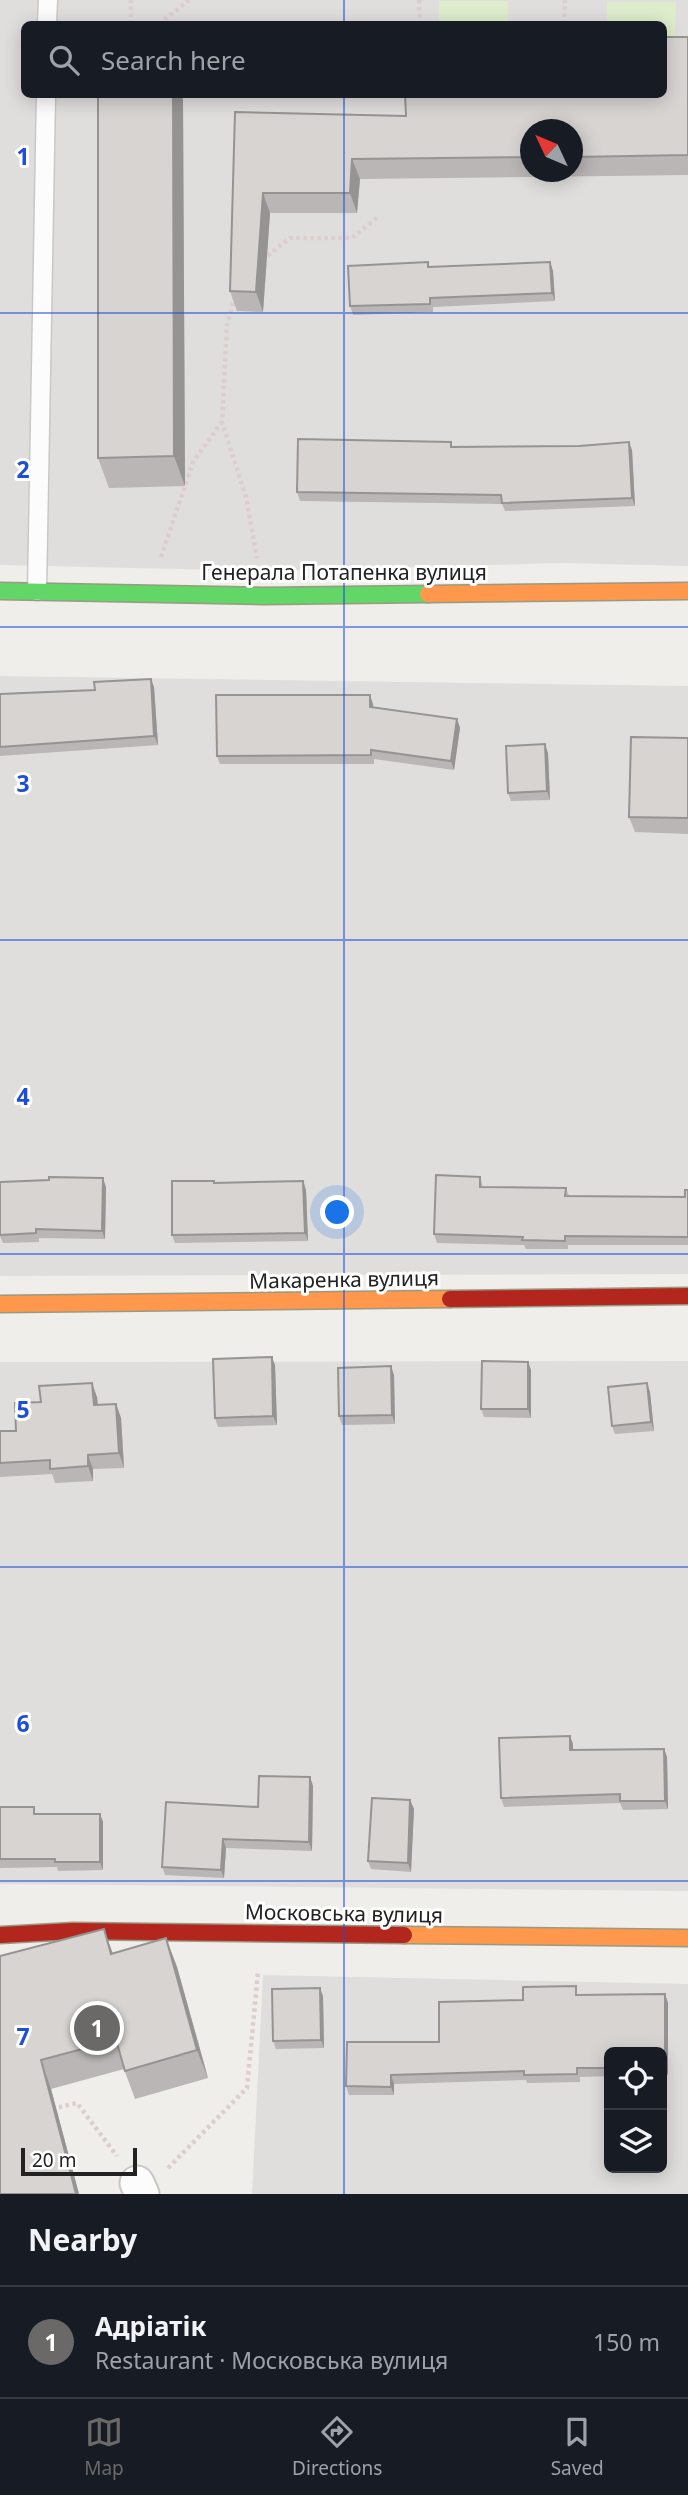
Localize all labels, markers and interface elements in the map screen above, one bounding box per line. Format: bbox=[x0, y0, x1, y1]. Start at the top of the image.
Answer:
search box bbox=[21, 21, 667, 98]
icon: search bbox=[45, 41, 83, 79]
text: Search here bbox=[101, 42, 246, 78]
north arrow bbox=[520, 119, 583, 182]
text: 1 bbox=[16, 140, 30, 172]
text: 2 bbox=[16, 453, 30, 485]
street label: Генерала Потапенка вулиця bbox=[201, 558, 487, 586]
text: 3 bbox=[16, 767, 30, 799]
text: 4 bbox=[16, 1080, 30, 1112]
your location bbox=[320, 1195, 354, 1229]
street label: Макаренка вулиця bbox=[249, 1263, 439, 1295]
text: 5 bbox=[16, 1393, 30, 1425]
text: 6 bbox=[16, 1707, 30, 1739]
street label: Московська вулиця bbox=[245, 1897, 443, 1929]
pin: 1 bbox=[74, 2002, 120, 2054]
text: 7 bbox=[16, 2020, 30, 2052]
map controls bbox=[604, 2047, 667, 2173]
button: locate bbox=[604, 2047, 667, 2110]
button: layers bbox=[604, 2110, 667, 2173]
scale bar bbox=[21, 2145, 136, 2177]
text: 20 m bbox=[32, 2147, 76, 2173]
text: Nearby bbox=[28, 2219, 137, 2260]
text: Адріатік bbox=[95, 2308, 206, 2344]
text: 1 bbox=[44, 2326, 58, 2358]
text: 150 m bbox=[593, 2326, 660, 2358]
text: Restaurant · Московська вулиця bbox=[95, 2344, 448, 2376]
tab: Map bbox=[84, 2413, 124, 2481]
tab: Directions bbox=[292, 2413, 382, 2481]
tab: Saved bbox=[551, 2413, 604, 2481]

